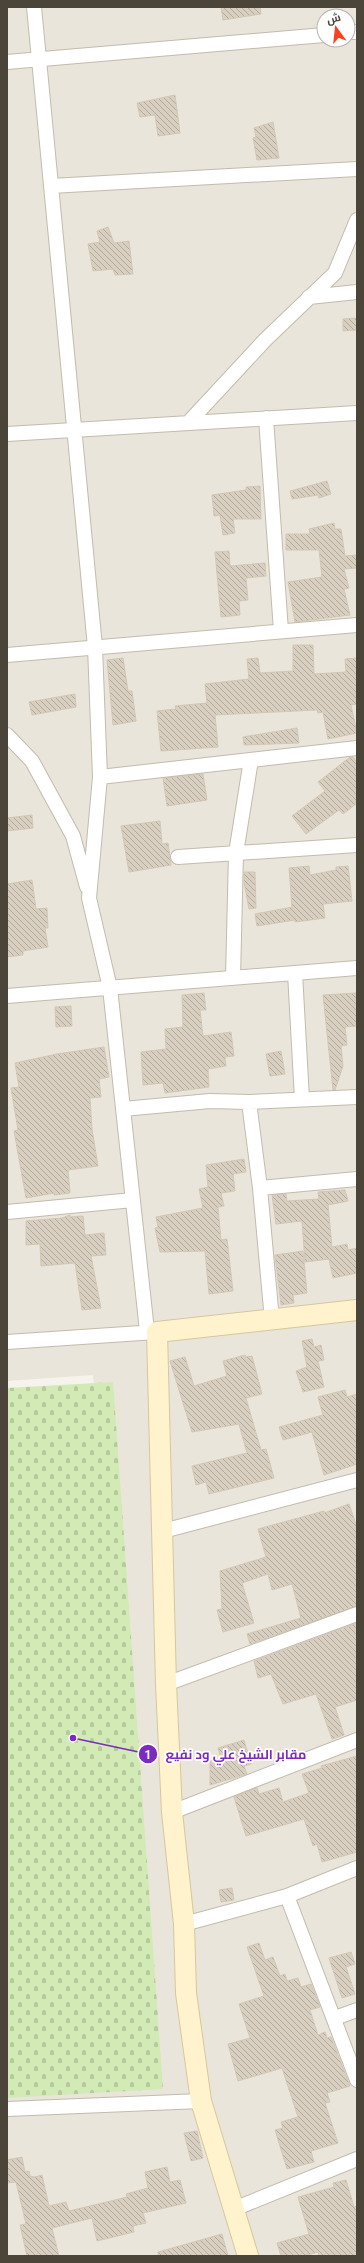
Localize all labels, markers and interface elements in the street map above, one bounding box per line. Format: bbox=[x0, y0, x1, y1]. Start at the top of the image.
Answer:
north arrow bbox=[316, 8, 356, 48]
text: ش bbox=[325, 11, 342, 27]
callout: مقابر الشيخ علي ود نفيع bbox=[138, 1742, 315, 1767]
text: مقابر الشيخ علي ود نفيع bbox=[166, 1747, 306, 1766]
text: 1 bbox=[145, 1748, 151, 1762]

